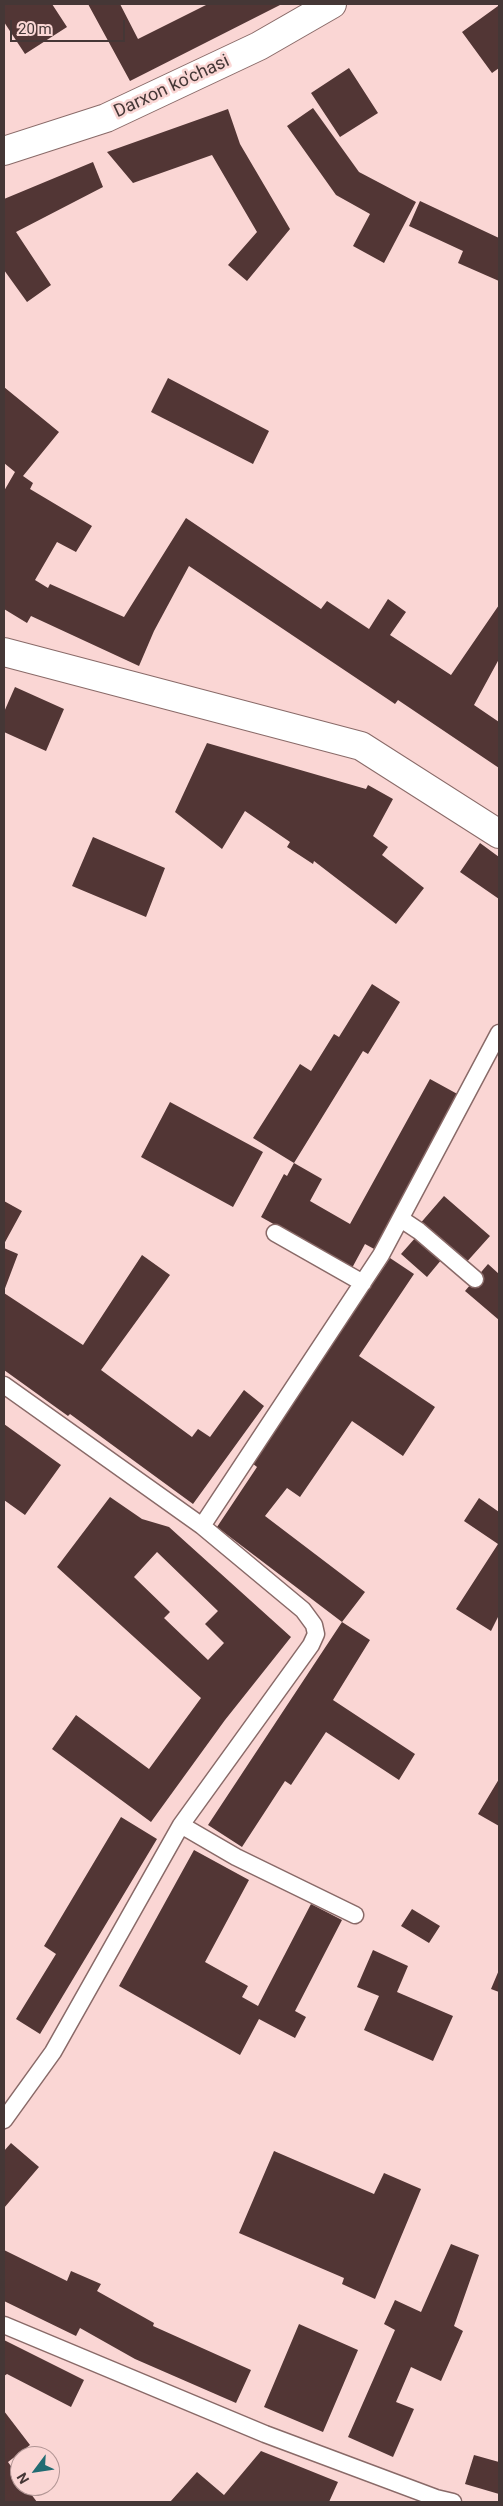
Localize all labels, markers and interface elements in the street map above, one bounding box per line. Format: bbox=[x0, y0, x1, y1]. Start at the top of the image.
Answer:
scale bar bbox=[12, 10, 128, 42]
text: 20 m bbox=[18, 20, 52, 38]
street label: Darxon ko'chasi bbox=[111, 51, 233, 123]
north arrow bbox=[10, 2446, 60, 2496]
text: N bbox=[14, 2470, 32, 2487]

